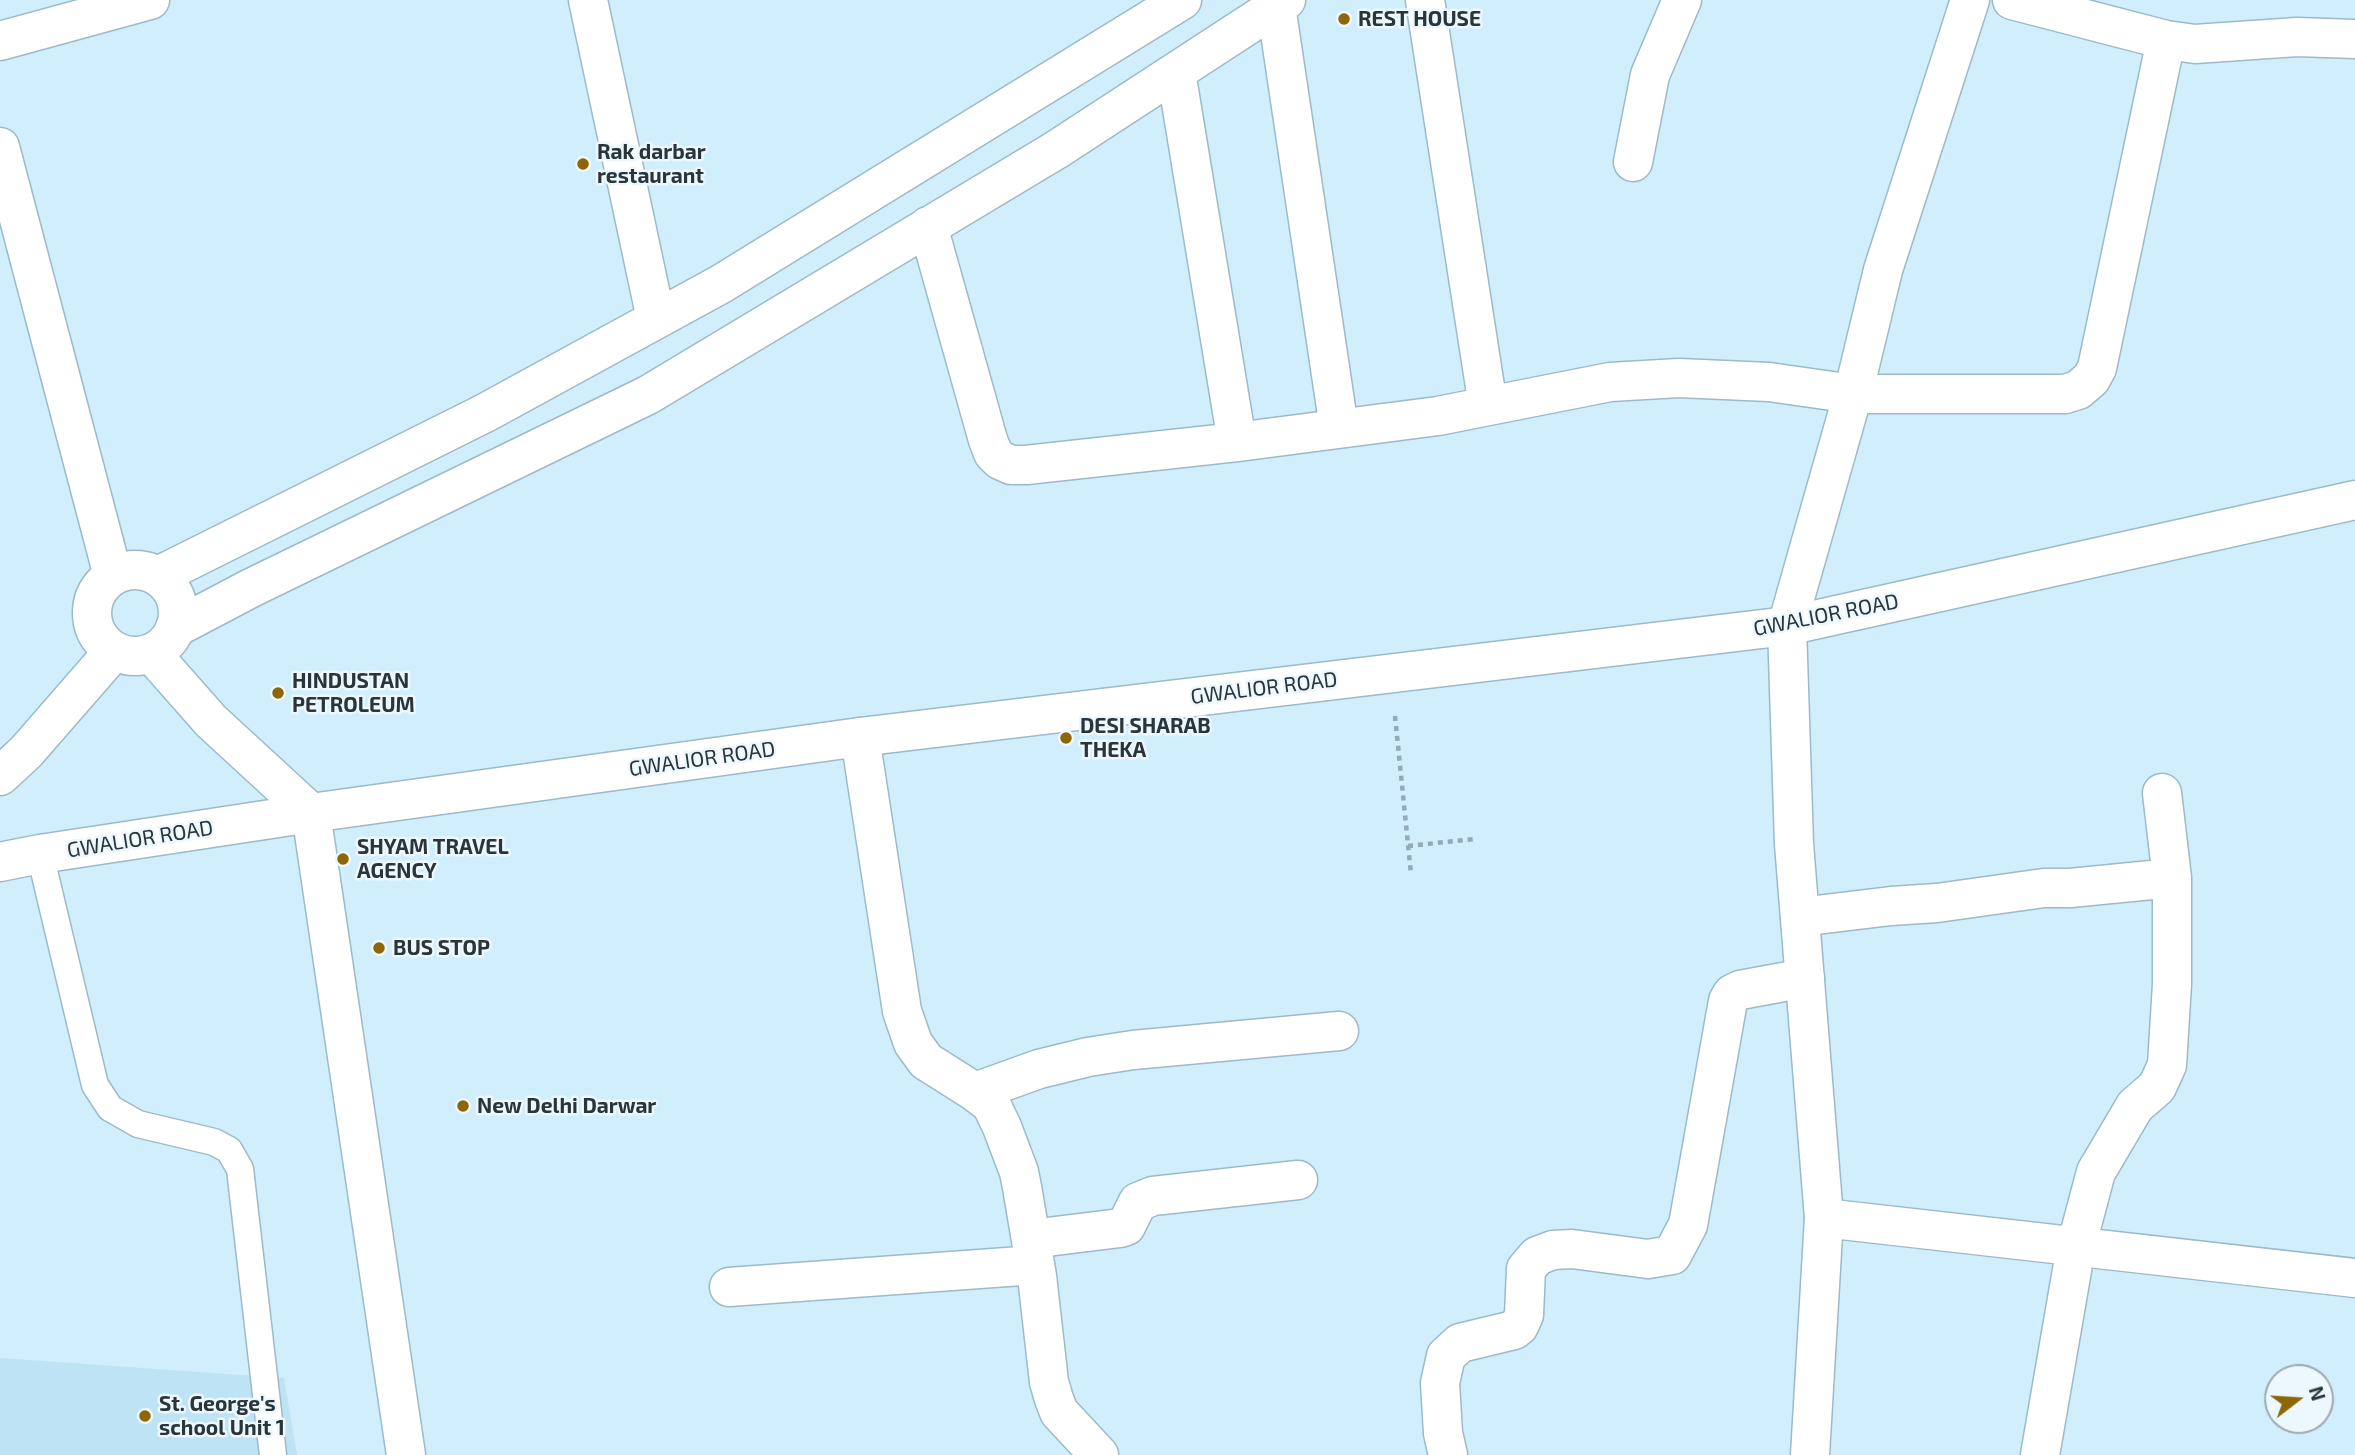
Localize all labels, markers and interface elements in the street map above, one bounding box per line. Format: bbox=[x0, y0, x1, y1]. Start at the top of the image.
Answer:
place label: REST HOUSE bbox=[1358, 6, 1481, 32]
marker: REST HOUSE bbox=[1336, 11, 1352, 27]
place label: Rak darbar restaurant bbox=[597, 139, 706, 189]
marker: Rak darbar restaurant bbox=[575, 156, 591, 172]
street label: GWALIOR ROAD bbox=[1751, 589, 1901, 641]
street label: GWALIOR ROAD bbox=[1189, 666, 1339, 710]
place label: HINDUSTAN PETROLEUM bbox=[292, 668, 415, 718]
marker: HINDUSTAN PETROLEUM bbox=[270, 685, 286, 701]
place label: DESI SHARAB THEKA bbox=[1080, 713, 1211, 763]
marker: DESI SHARAB THEKA bbox=[1058, 730, 1074, 746]
street label: GWALIOR ROAD bbox=[627, 736, 777, 782]
street label: GWALIOR ROAD bbox=[65, 815, 215, 863]
place label: SHYAM TRAVEL AGENCY bbox=[357, 834, 509, 884]
marker: SHYAM TRAVEL AGENCY bbox=[335, 851, 351, 867]
place label: BUS STOP bbox=[393, 935, 490, 961]
marker: BUS STOP bbox=[371, 940, 387, 956]
place label: New Delhi Darwar bbox=[477, 1093, 656, 1119]
marker: New Delhi Darwar bbox=[455, 1098, 471, 1114]
north arrow bbox=[2264, 1364, 2334, 1434]
text: N bbox=[2305, 1383, 2331, 1403]
place label: St. George's school Unit 1 bbox=[159, 1391, 285, 1441]
marker: St. George's school Unit 1 bbox=[137, 1408, 153, 1424]

